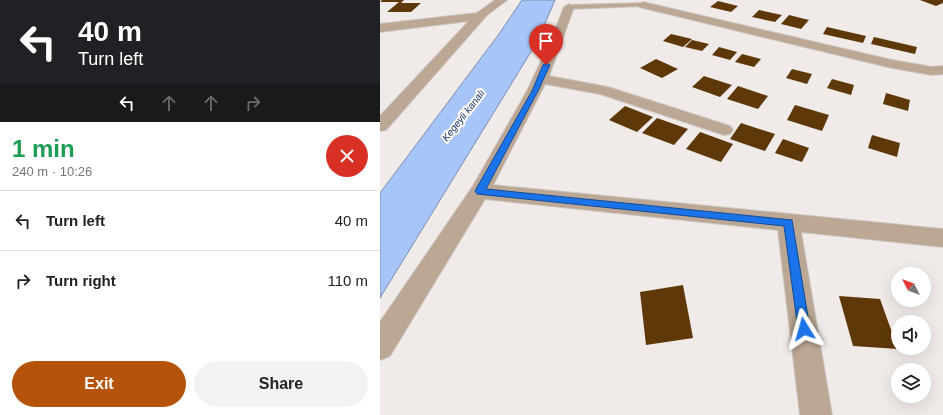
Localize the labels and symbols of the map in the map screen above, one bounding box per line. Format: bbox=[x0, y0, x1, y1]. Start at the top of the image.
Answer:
pin bbox=[529, 24, 563, 65]
water label: Kegeyli kanalı bbox=[440, 87, 487, 143]
north arrow bbox=[891, 267, 931, 307]
position arrow bbox=[783, 308, 825, 350]

